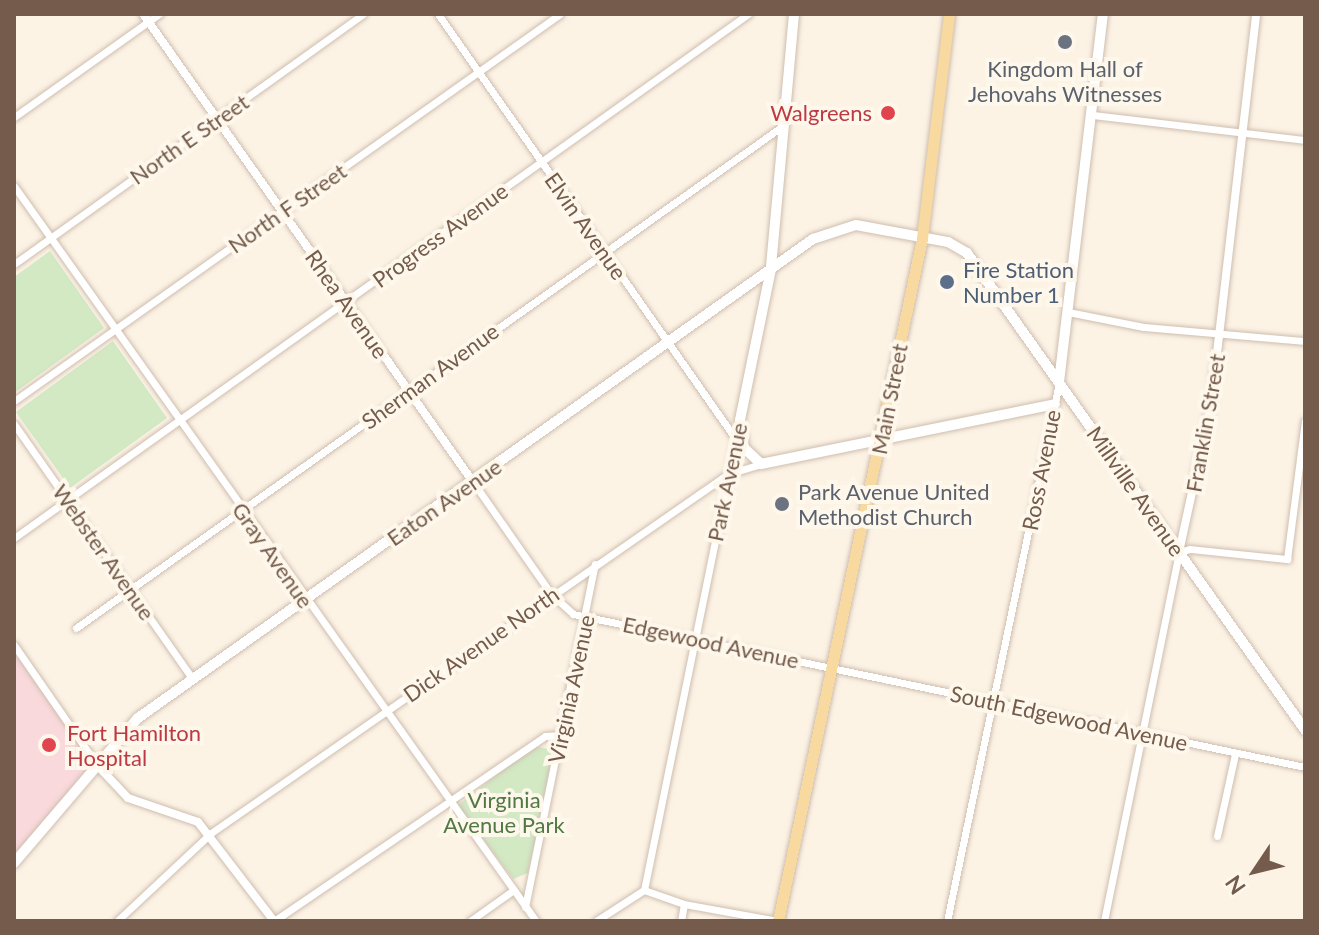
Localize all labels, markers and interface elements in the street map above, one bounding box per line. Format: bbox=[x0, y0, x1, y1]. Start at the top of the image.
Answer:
marker: Kingdom Hall of Jehovahs Witnesses bbox=[1056, 33, 1074, 51]
place label: Kingdom Hall of Jehovahs Witnesses bbox=[968, 55, 1162, 106]
street label: North E Street bbox=[124, 88, 254, 190]
place label: Walgreens bbox=[770, 100, 872, 126]
marker: Walgreens bbox=[879, 104, 897, 122]
street label: North F Street bbox=[223, 157, 351, 259]
street label: Elvin Avenue bbox=[539, 167, 633, 285]
street label: Progress Avenue bbox=[367, 177, 513, 293]
street label: Rhea Avenue bbox=[300, 244, 394, 364]
place label: Fire Station Number 1 bbox=[963, 256, 1074, 308]
marker: Fire Station Number 1 bbox=[938, 273, 956, 291]
street label: Sherman Avenue bbox=[356, 317, 504, 435]
street label: Main Street bbox=[865, 341, 913, 457]
street label: Franklin Street bbox=[1180, 352, 1230, 494]
street label: Ross Avenue bbox=[1016, 407, 1066, 533]
street label: Park Avenue bbox=[701, 420, 753, 544]
street label: Millville Avenue bbox=[1081, 421, 1191, 561]
street label: Eaton Avenue bbox=[381, 453, 507, 551]
place label: Park Avenue United Methodist Church bbox=[798, 478, 990, 530]
street label: Webster Avenue bbox=[47, 479, 161, 625]
marker: Park Avenue United Methodist Church bbox=[773, 495, 791, 513]
street label: Gray Avenue bbox=[227, 497, 319, 613]
street label: Dick Avenue North bbox=[398, 580, 564, 708]
street label: Edgewood Avenue bbox=[620, 610, 802, 674]
street label: Virginia Avenue bbox=[542, 612, 600, 766]
street label: South Edgewood Avenue bbox=[948, 680, 1190, 756]
place label: Fort Hamilton Hospital bbox=[67, 719, 201, 770]
marker: Fort Hamilton Hospital bbox=[38, 734, 60, 756]
park label: Virginia Avenue Park bbox=[443, 786, 565, 838]
north arrow bbox=[1215, 831, 1295, 911]
text: N bbox=[1219, 870, 1251, 900]

